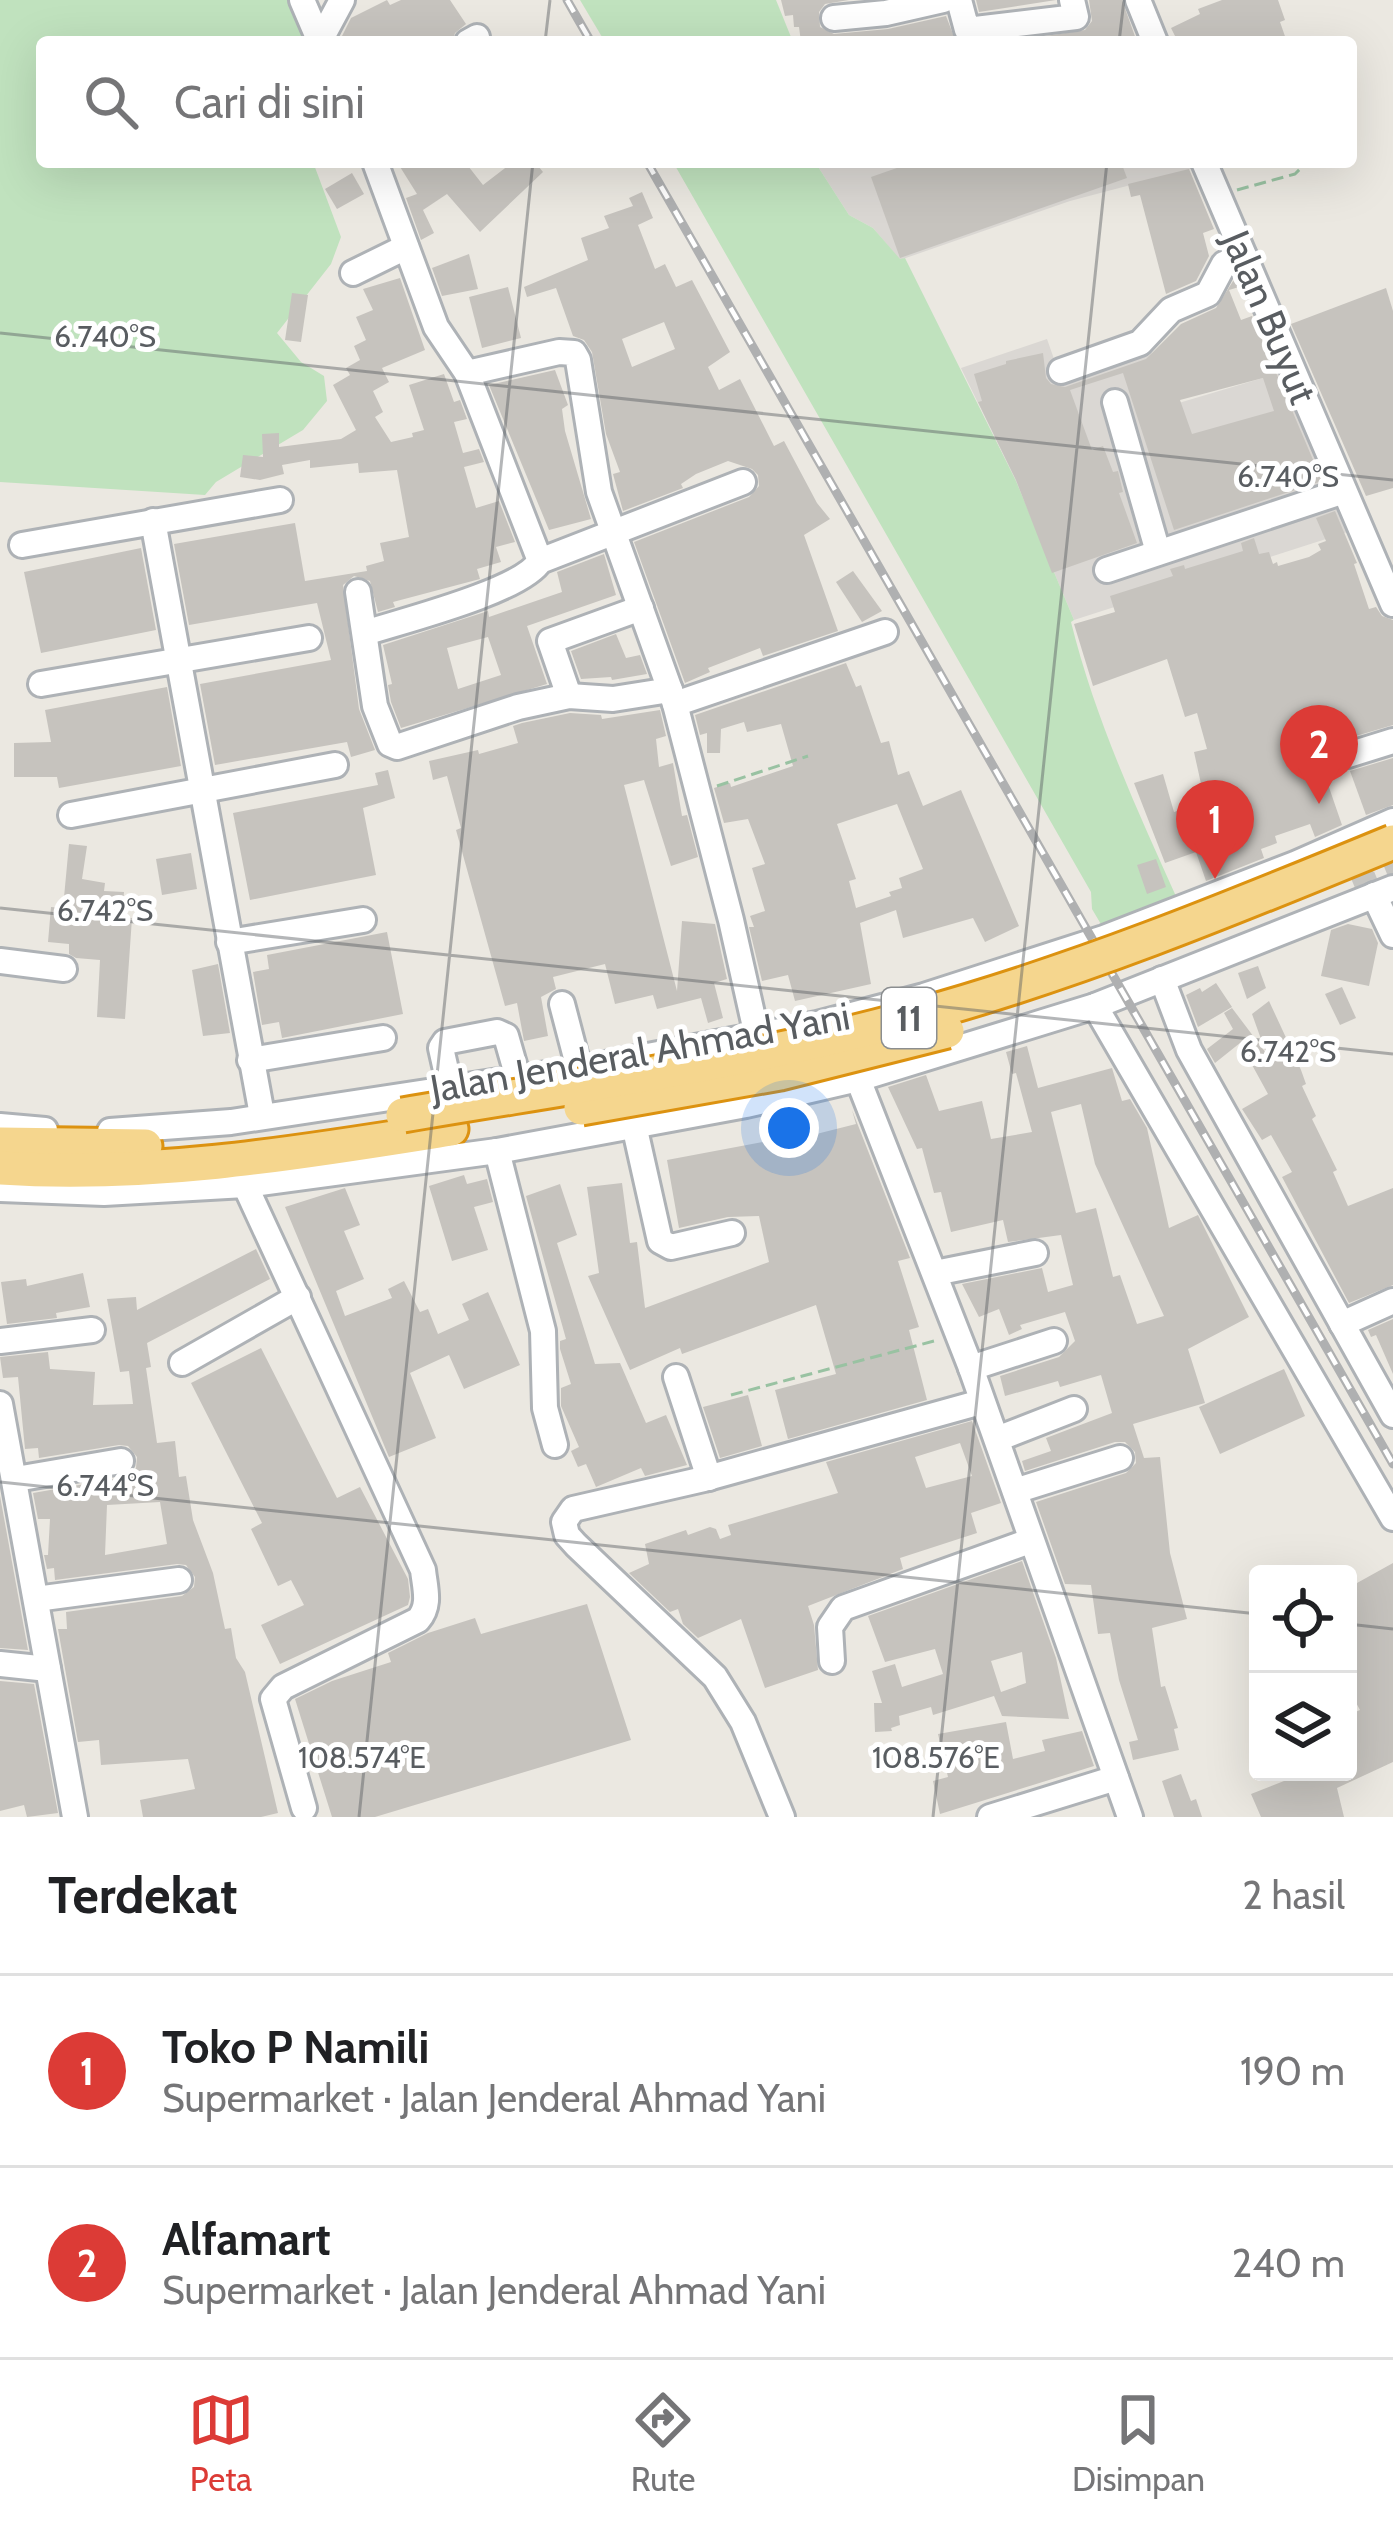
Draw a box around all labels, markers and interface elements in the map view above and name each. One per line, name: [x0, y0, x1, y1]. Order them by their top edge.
search box: [36, 36, 1357, 168]
icon: search: [78, 69, 144, 135]
text: Cari di sini: [174, 75, 365, 129]
street label: Jalan Buyut: [1212, 222, 1328, 411]
text: 6.740°S: [54, 318, 156, 355]
text: 6.740°S: [1237, 458, 1339, 495]
pin: 2: [1280, 705, 1358, 804]
pin: 1: [1176, 780, 1254, 879]
text: 6.742°S: [57, 892, 153, 929]
road number: 11: [882, 988, 936, 1048]
street label: Jalan Jenderal Ahmad Yani: [426, 991, 853, 1113]
text: 6.742°S: [1240, 1033, 1336, 1070]
your location: [759, 1098, 819, 1158]
text: 6.744°S: [56, 1467, 154, 1504]
map controls: [1249, 1565, 1357, 1781]
button: locate: [1249, 1565, 1357, 1673]
button: layers: [1249, 1673, 1357, 1781]
text: 108.574°E: [298, 1739, 426, 1776]
text: 108.576°E: [872, 1739, 1000, 1776]
text: Terdekat: [48, 1864, 238, 1926]
text: 2 hasil: [1242, 1871, 1345, 1919]
text: Toko P Namili: [162, 2020, 429, 2074]
text: 1: [80, 2047, 94, 2095]
text: 190 m: [1240, 2047, 1345, 2095]
text: Supermarket · Jalan Jenderal Ahmad Yani: [162, 2074, 826, 2122]
text: Alfamart: [162, 2212, 331, 2266]
text: 2: [77, 2239, 97, 2287]
text: 240 m: [1232, 2239, 1345, 2287]
text: Supermarket · Jalan Jenderal Ahmad Yani: [162, 2266, 826, 2314]
tab: Peta: [188, 2387, 254, 2499]
tab: Rute: [630, 2387, 696, 2499]
tab: Disimpan: [1072, 2387, 1205, 2499]

